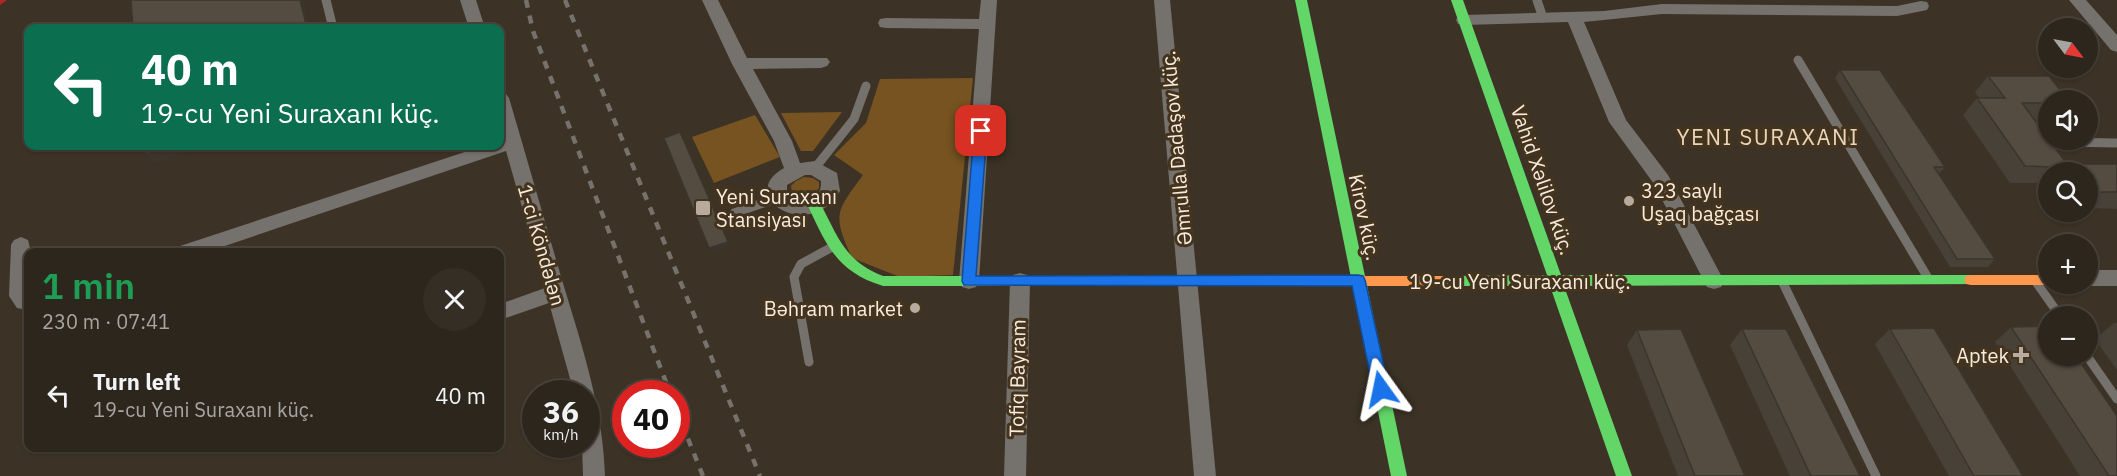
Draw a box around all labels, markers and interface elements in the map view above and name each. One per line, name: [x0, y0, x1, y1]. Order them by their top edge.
north arrow: [2038, 18, 2098, 78]
map controls: [2038, 18, 2098, 366]
text: 40 m: [141, 42, 239, 97]
icon: left: [42, 48, 120, 126]
street label: Əmrulla Dadaşov küç.: [1154, 49, 1198, 247]
button: sound: [2038, 90, 2098, 150]
text: 19-cu Yeni Suraxanı küç.: [141, 95, 440, 130]
street label: Vahid Xəlilov küç.: [1505, 102, 1581, 258]
pin: [955, 105, 1006, 156]
icon: arrive: [964, 114, 997, 147]
district label: YENI SURAXANI: [1677, 122, 1859, 151]
button: search: [2038, 162, 2098, 222]
street label: Kirov küç.: [1343, 171, 1387, 263]
place label: 323 saylı Uşaq bağçası: [1641, 177, 1760, 227]
street label: 1-ci Köndələn: [512, 181, 572, 309]
place label: Yeni Suraxanı Stansiyası: [716, 183, 837, 233]
marker: 323 saylı Uşaq bağçası: [1622, 194, 1636, 208]
marker: Yeni Suraxanı Stansiyası: [694, 199, 712, 217]
button: +: [2038, 234, 2098, 294]
text: 1 min: [42, 262, 135, 309]
button: close: [423, 268, 486, 331]
street label: 19-cu Yeni Suraxanı küç.: [1409, 268, 1631, 295]
place label: Bәhram market: [764, 295, 903, 322]
marker: Bәhram market: [908, 301, 922, 315]
button: −: [2038, 306, 2098, 366]
text: 230 m · 07:41: [42, 308, 170, 335]
street label: Tofiq Bayram: [1002, 319, 1032, 437]
place label: Aptek: [1956, 342, 2009, 369]
marker: Aptek: [2014, 348, 2028, 362]
position arrow: [1349, 357, 1413, 421]
text: Turn left: [93, 367, 181, 396]
icon: left: [42, 379, 75, 412]
speed limit sign: 40: [612, 380, 690, 458]
text: 40 m: [435, 381, 486, 410]
text: 36: [543, 392, 579, 431]
text: 19-cu Yeni Suraxanı küç.: [93, 396, 314, 423]
text: km/h: [543, 425, 579, 444]

